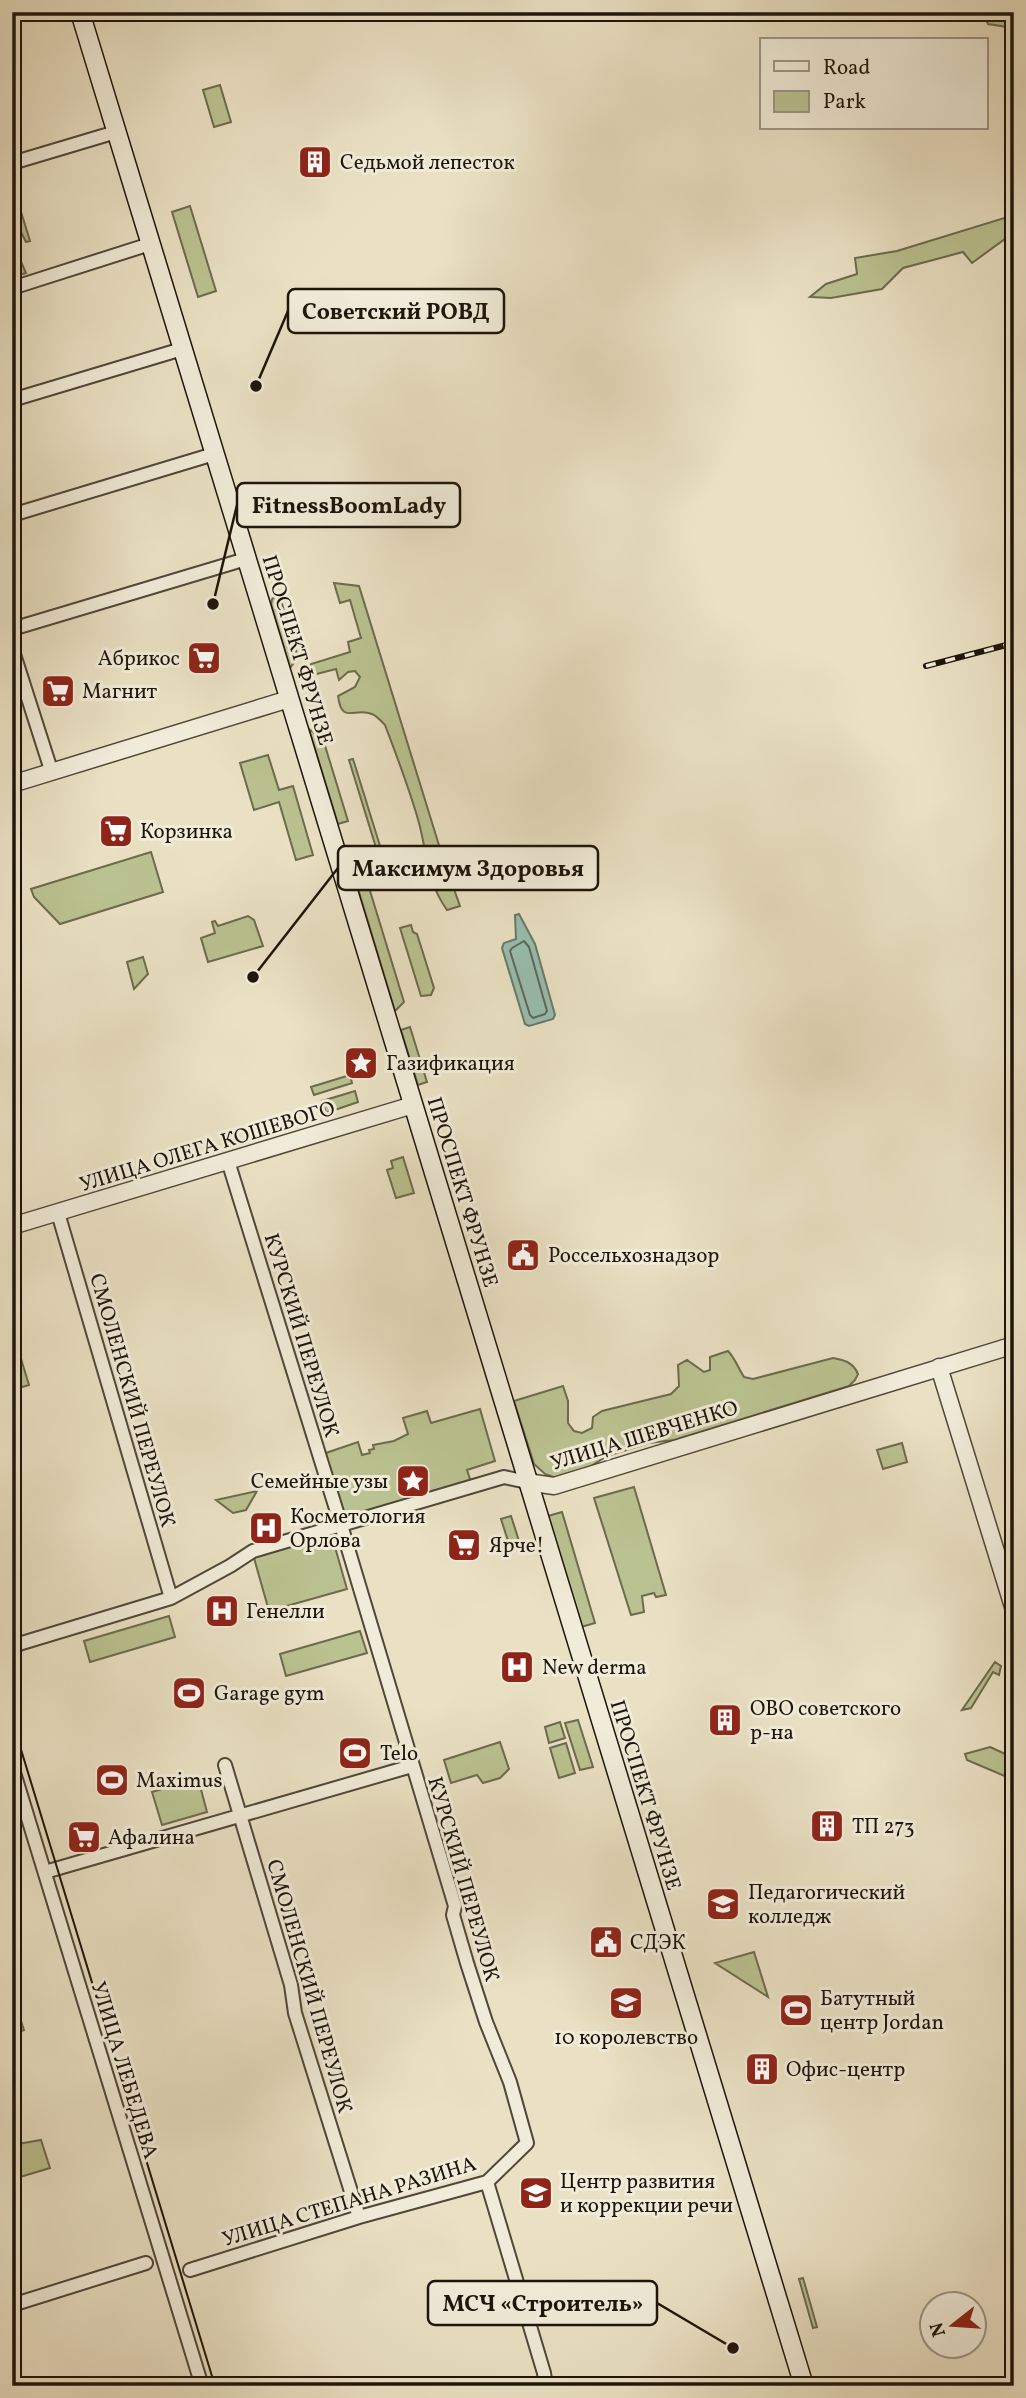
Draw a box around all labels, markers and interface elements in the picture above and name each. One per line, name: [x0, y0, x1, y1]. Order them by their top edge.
legend: [760, 38, 988, 130]
text: Road: [823, 54, 870, 83]
text: Park: [823, 88, 866, 117]
building icon: Седьмой лепесток: [296, 143, 334, 181]
place label: Седьмой лепесток: [340, 149, 515, 178]
callout: Советский РОВД: [288, 289, 504, 333]
text: Советский РОВД: [302, 297, 490, 329]
callout: FitnessBoomLady: [237, 483, 460, 527]
text: FitnessBoomLady: [252, 491, 446, 523]
street label: ПРОСПЕКТ ФРУНЗЕ: [254, 552, 339, 749]
supermarket icon: Абрикос: [185, 639, 223, 677]
place label: Абрикос: [98, 645, 180, 674]
supermarket icon: Магнит: [39, 672, 77, 710]
place label: Магнит: [82, 678, 158, 707]
supermarket icon: Корзинка: [97, 812, 135, 850]
place label: Корзинка: [140, 818, 233, 847]
callout: Максимум Здоровья: [338, 846, 598, 890]
text: Максимум Здоровья: [352, 854, 584, 886]
place icon: Газификация: [342, 1044, 380, 1082]
place label: Газификация: [386, 1050, 515, 1079]
street label: ПРОСПЕКТ ФРУНЗЕ: [419, 1094, 504, 1291]
street label: УЛИЦА ОЛЕГА КОШЕВОГО: [76, 1095, 339, 1200]
street label: КУРСКИЙ ПЕРЕУЛОК: [256, 1230, 345, 1441]
public building icon: Россельхознадзор: [504, 1236, 542, 1274]
place label: Россельхознадзор: [548, 1242, 719, 1271]
street label: СМОЛЕНСКИЙ ПЕРЕУЛОК: [81, 1270, 182, 1531]
street label: УЛИЦА ШЕВЧЕНКО: [547, 1394, 742, 1479]
place icon: Семейные узы: [394, 1462, 432, 1500]
place label: Семейные узы: [251, 1468, 388, 1497]
place label: Косметология Орлова: [290, 1503, 425, 1556]
hospital icon: Косметология Орлова: [247, 1509, 285, 1547]
supermarket icon: Ярче!: [445, 1526, 483, 1564]
place label: Ярче!: [489, 1532, 544, 1561]
hospital icon: Генелли: [203, 1592, 241, 1630]
place label: Генелли: [246, 1598, 325, 1627]
hospital icon: New derma: [498, 1648, 536, 1686]
place label: New derma: [542, 1654, 647, 1683]
sports icon: Garage gym: [170, 1674, 208, 1712]
place label: Garage gym: [214, 1680, 325, 1709]
place label: ОВО советского р-на: [750, 1695, 901, 1748]
street label: ПРОСПЕКТ ФРУНЗЕ: [602, 1697, 687, 1894]
building icon: ОВО советского р-на: [706, 1701, 744, 1739]
sports icon: Telo: [336, 1734, 374, 1772]
place label: Telo: [380, 1740, 418, 1769]
sports icon: Maximus: [93, 1761, 131, 1799]
place label: Maximus: [136, 1767, 222, 1796]
street label: КУРСКИЙ ПЕРЕУЛОК: [419, 1774, 506, 1985]
building icon: ТП 273: [808, 1807, 846, 1845]
place label: ТП 273: [852, 1813, 915, 1842]
supermarket icon: Афалина: [65, 1818, 103, 1856]
place label: Афалина: [108, 1824, 195, 1853]
street label: СМОЛЕНСКИЙ ПЕРЕУЛОК: [258, 1856, 359, 2117]
place label: Педагогический колледж: [748, 1879, 906, 1932]
school or university icon: Педагогический колледж: [704, 1885, 742, 1923]
public building icon: СДЭК: [587, 1923, 625, 1961]
place label: СДЭК: [630, 1929, 686, 1958]
street label: УЛИЦА ЛЕБЕДЕВА: [83, 1978, 164, 2163]
school or university icon: 10 королевство: [607, 1984, 645, 2022]
place label: Батутный центр Jordan: [820, 1985, 944, 2038]
sports icon: Батутный центр Jordan: [777, 1991, 815, 2029]
place label: 10 королевство: [554, 2024, 698, 2053]
building icon: Офис-центр: [743, 2050, 781, 2088]
place label: Офис-центр: [786, 2056, 905, 2085]
street label: УЛИЦА СТЕПАНА РАЗИНА: [219, 2150, 480, 2255]
place label: Центр развития и коррекции речи: [560, 2168, 733, 2221]
school or university icon: Центр развития и коррекции речи: [517, 2174, 555, 2212]
callout: МСЧ «Строитель»: [428, 2281, 657, 2325]
text: МСЧ «Строитель»: [442, 2289, 644, 2321]
north arrow: [918, 2290, 988, 2360]
text: N: [924, 2319, 953, 2340]

